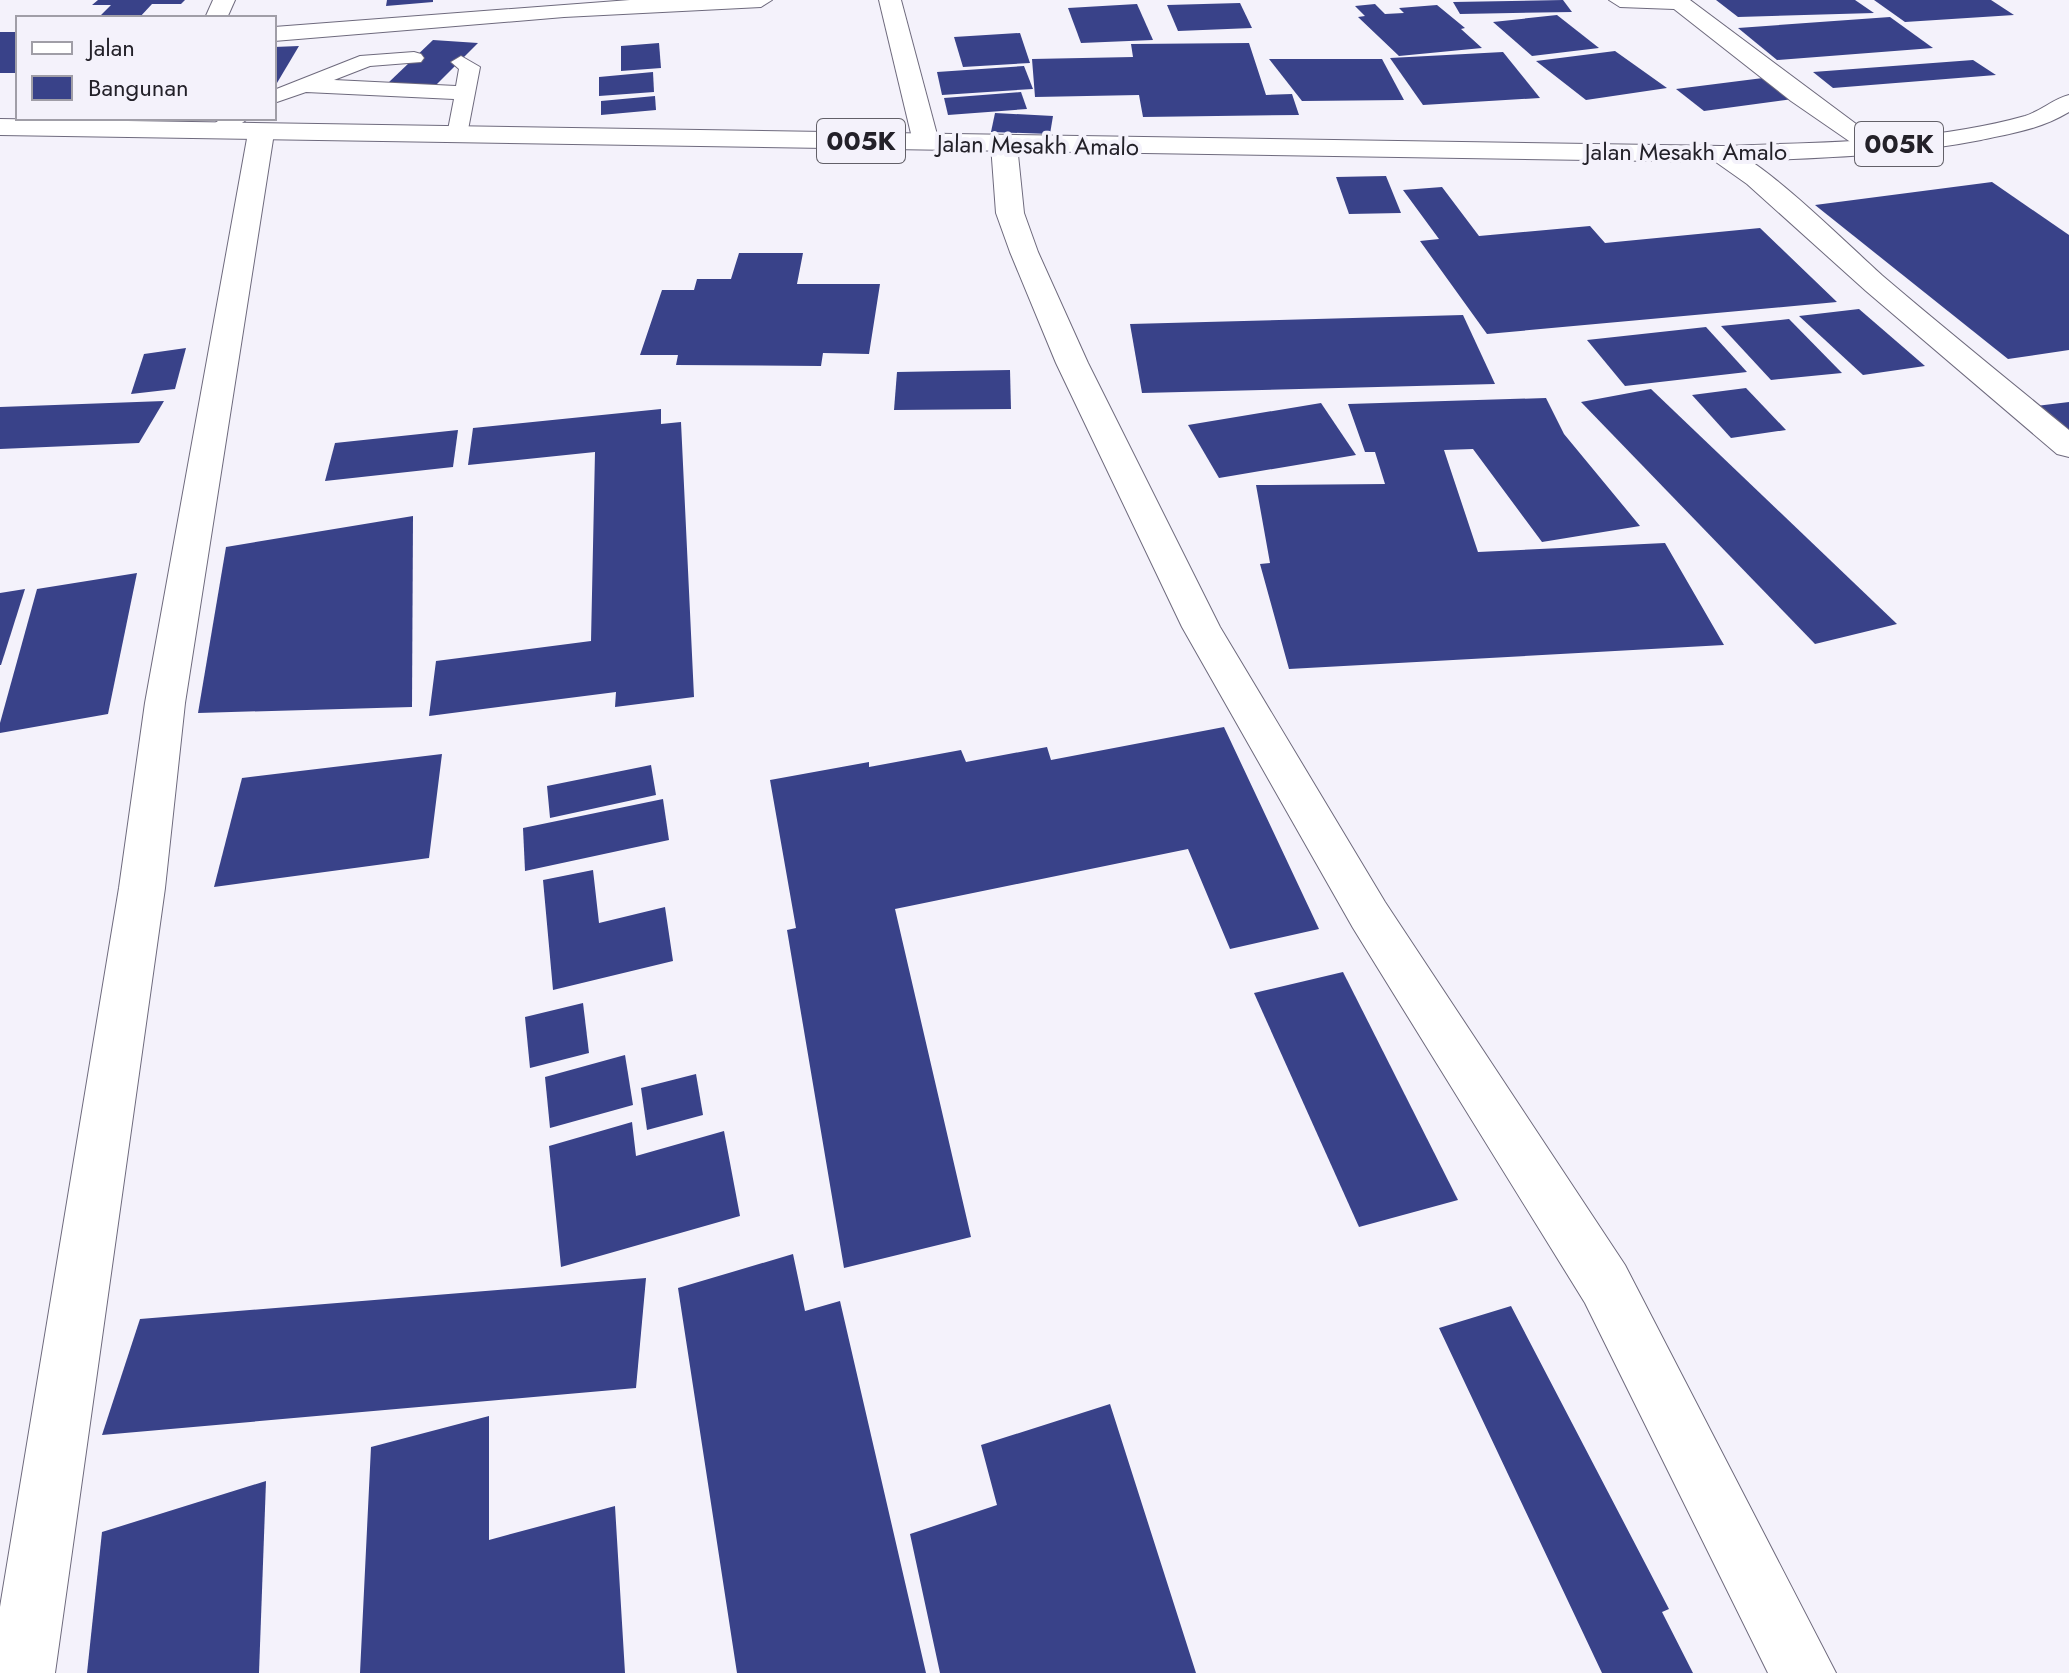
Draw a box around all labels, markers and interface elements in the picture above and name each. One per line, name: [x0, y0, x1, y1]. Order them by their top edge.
legend: [16, 16, 276, 120]
text: Jalan: [85, 30, 135, 65]
text: Bangunan: [88, 70, 189, 105]
road number: 005K: [817, 119, 905, 163]
road number: 005K: [1855, 122, 1943, 166]
street label: Jalan Mesakh Amalo: [934, 126, 1139, 164]
street label: Jalan Mesakh Amalo: [1582, 134, 1787, 169]

